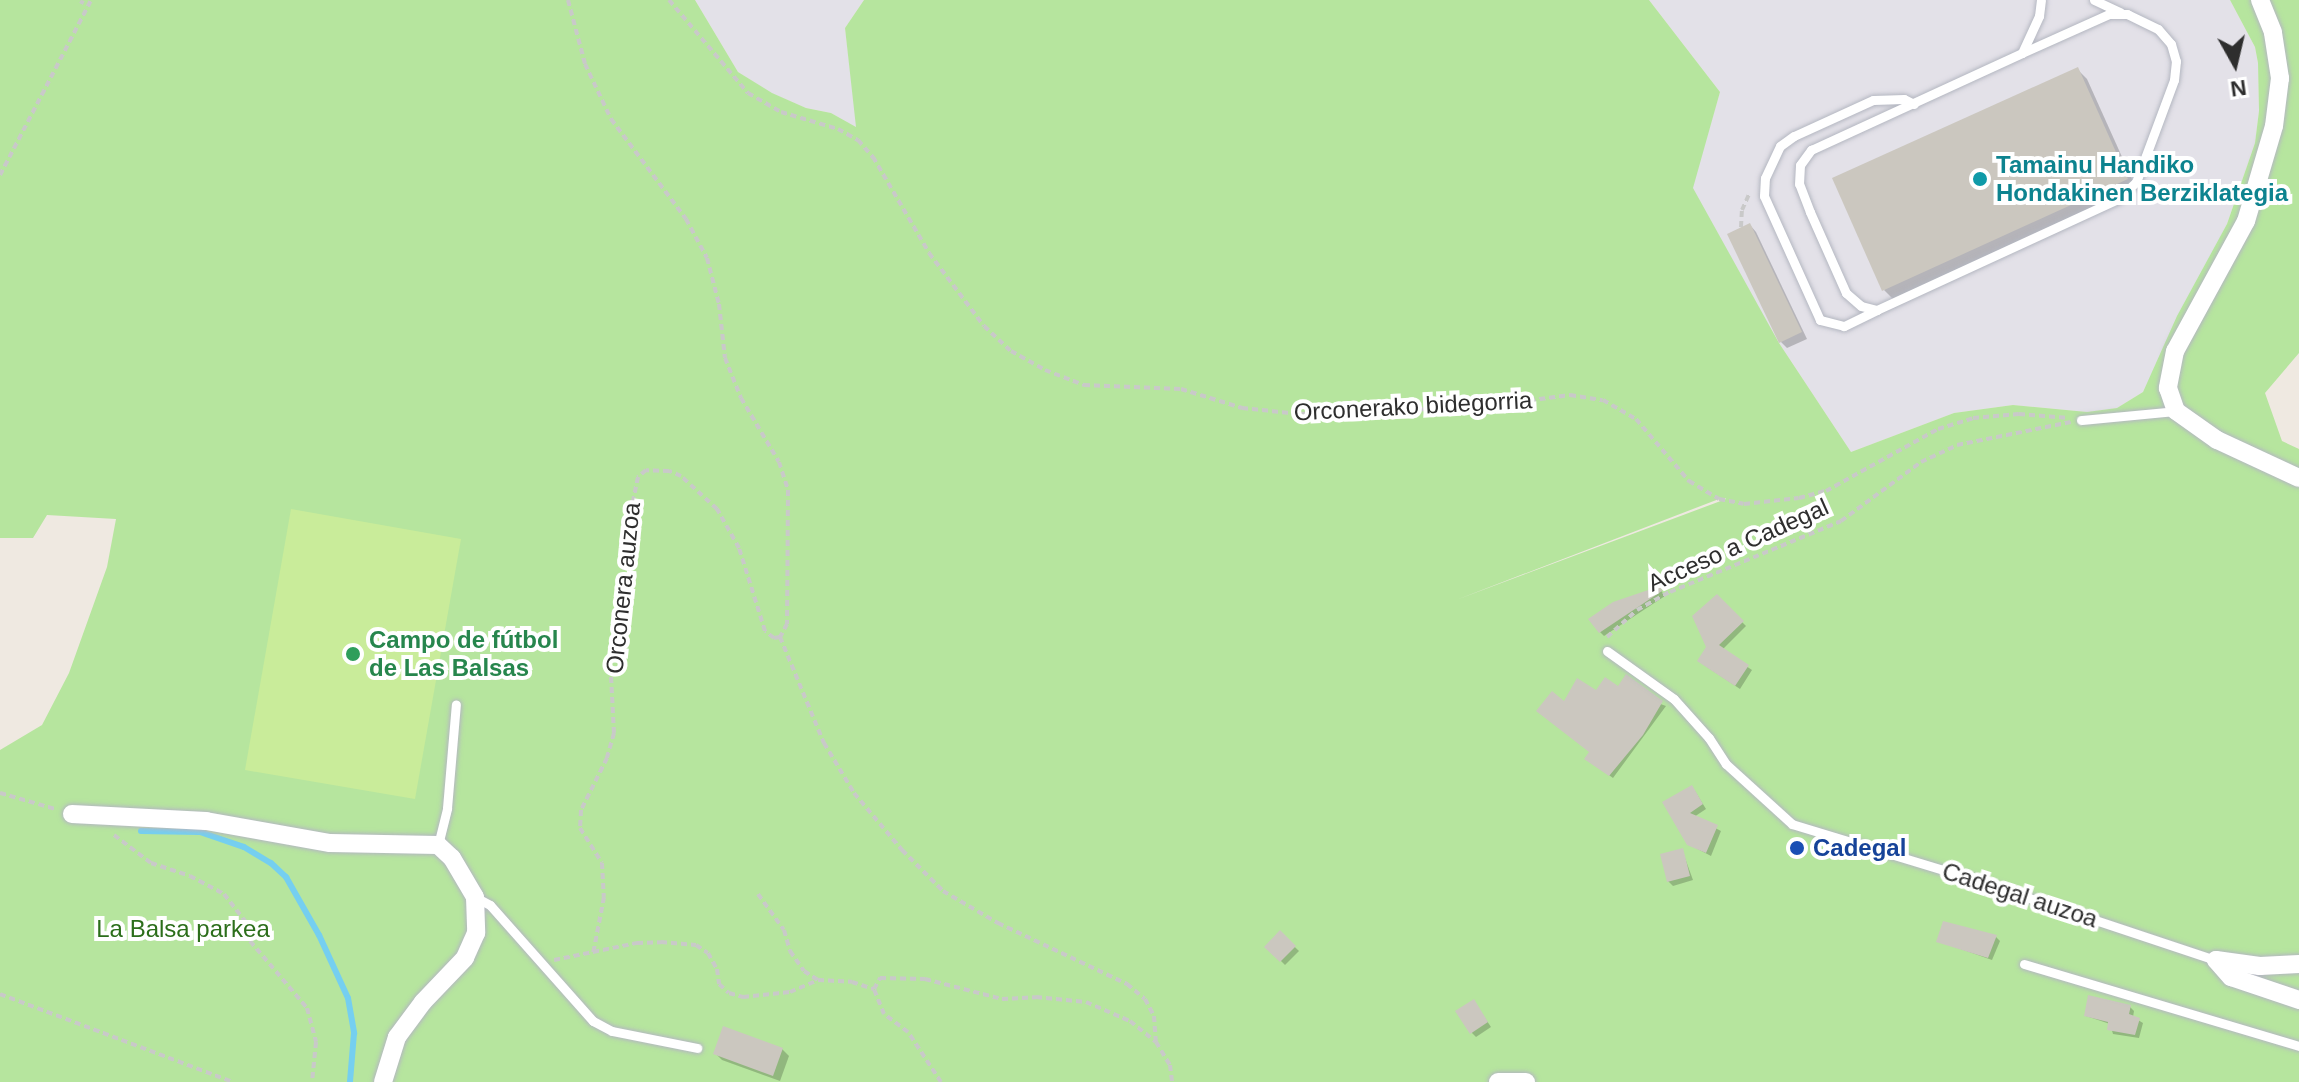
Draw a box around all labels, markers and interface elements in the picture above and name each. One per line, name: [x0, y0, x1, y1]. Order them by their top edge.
north arrow: [2195, 24, 2275, 104]
text: N: [2229, 75, 2248, 102]
place label: Tamainu Handiko Hondakinen Berziklategia: [1996, 151, 2288, 207]
marker: Tamainu Handiko Hondakinen Berziklategia: [1971, 170, 1989, 188]
street label: Orconerako bidegorria: [1293, 385, 1533, 427]
street label: Acceso a Cadegal: [1643, 492, 1833, 598]
street label: Orconera auzoa: [600, 501, 646, 675]
place label: Campo de fútbol de Las Balsas: [369, 626, 558, 682]
marker: Campo de fútbol de Las Balsas: [344, 645, 362, 663]
place label: Cadegal: [1813, 834, 1906, 862]
marker: Cadegal: [1788, 839, 1806, 857]
street label: Cadegal auzoa: [1939, 856, 2101, 934]
park label: La Balsa parkea: [96, 915, 270, 943]

